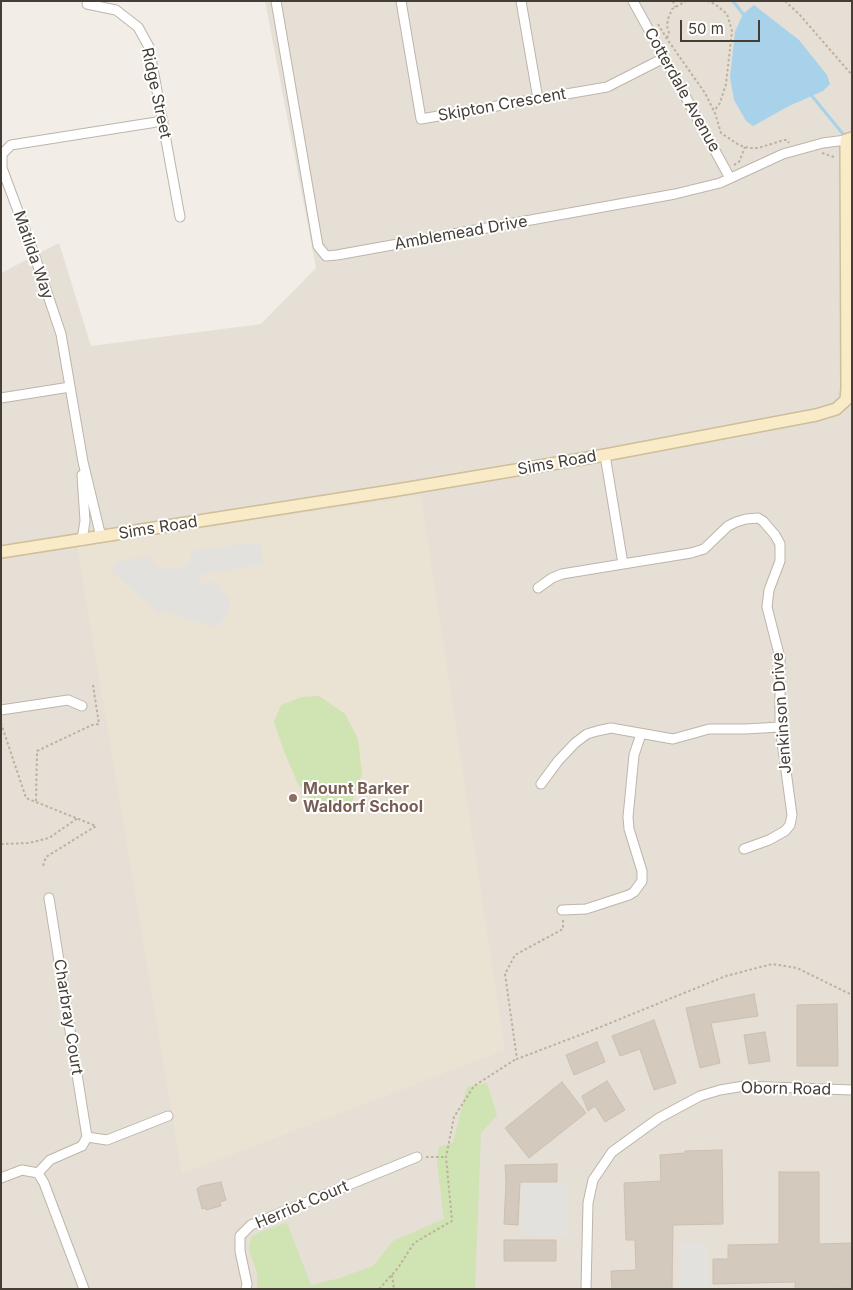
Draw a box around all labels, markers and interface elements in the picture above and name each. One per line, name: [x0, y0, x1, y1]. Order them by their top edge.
scale bar: [683, 10, 763, 42]
text: 50 m: [688, 19, 724, 38]
street label: Cotterdale Avenue: [640, 25, 724, 155]
street label: Ridge Street: [137, 46, 175, 140]
street label: Skipton Crescent: [436, 84, 568, 126]
street label: Matilda Way: [9, 208, 57, 302]
street label: Amblemead Drive: [393, 212, 529, 254]
street label: Sims Road: [516, 447, 598, 479]
street label: Sims Road: [117, 512, 199, 544]
street label: Jenkinson Drive: [768, 652, 796, 774]
place label: Mount Barker Waldorf School: [303, 779, 423, 817]
marker: Mount Barker Waldorf School: [287, 792, 299, 804]
street label: Charbray Court: [49, 958, 87, 1076]
street label: Oborn Road: [741, 1079, 831, 1099]
street label: Herriot Court: [253, 1177, 351, 1233]

